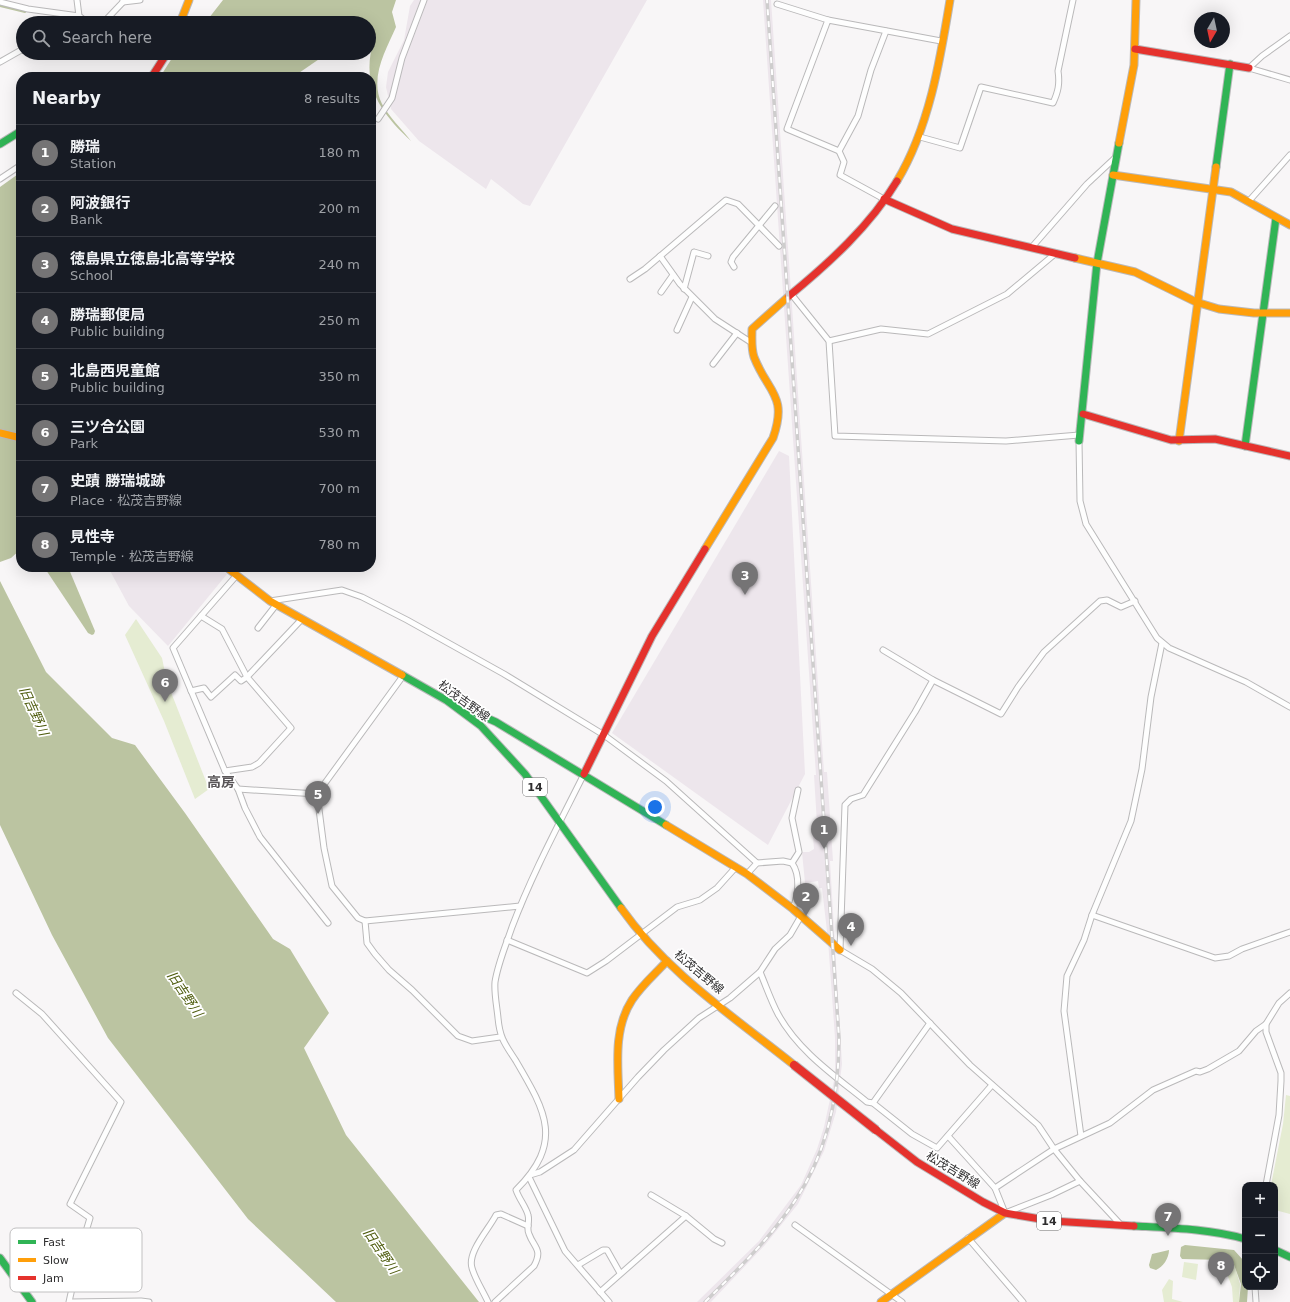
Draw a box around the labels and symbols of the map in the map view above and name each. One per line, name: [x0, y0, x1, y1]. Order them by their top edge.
north arrow: [1194, 12, 1230, 48]
pin: 3: [732, 562, 758, 595]
pin: 6: [152, 669, 178, 702]
street label: 松茂吉野線: [436, 678, 492, 724]
water label: 旧吉野川: [17, 684, 52, 740]
district label: 高房: [207, 774, 235, 790]
road number: 14: [523, 778, 547, 796]
pin: 5: [305, 781, 331, 814]
your location: [645, 797, 665, 817]
pin: 1: [811, 816, 837, 849]
pin: 2: [793, 883, 819, 916]
pin: 4: [838, 913, 864, 946]
street label: 松茂吉野線: [672, 947, 726, 997]
water label: 旧吉野川: [164, 968, 207, 1021]
street label: 松茂吉野線: [924, 1149, 982, 1191]
pin: 7: [1155, 1203, 1181, 1236]
road number: 14: [1037, 1212, 1061, 1230]
water label: 旧吉野川: [360, 1225, 403, 1278]
legend: [10, 1228, 142, 1292]
text: Fast: [43, 1236, 66, 1249]
pin: 8: [1208, 1252, 1234, 1285]
text: Slow: [43, 1254, 69, 1267]
text: Jam: [42, 1272, 64, 1285]

